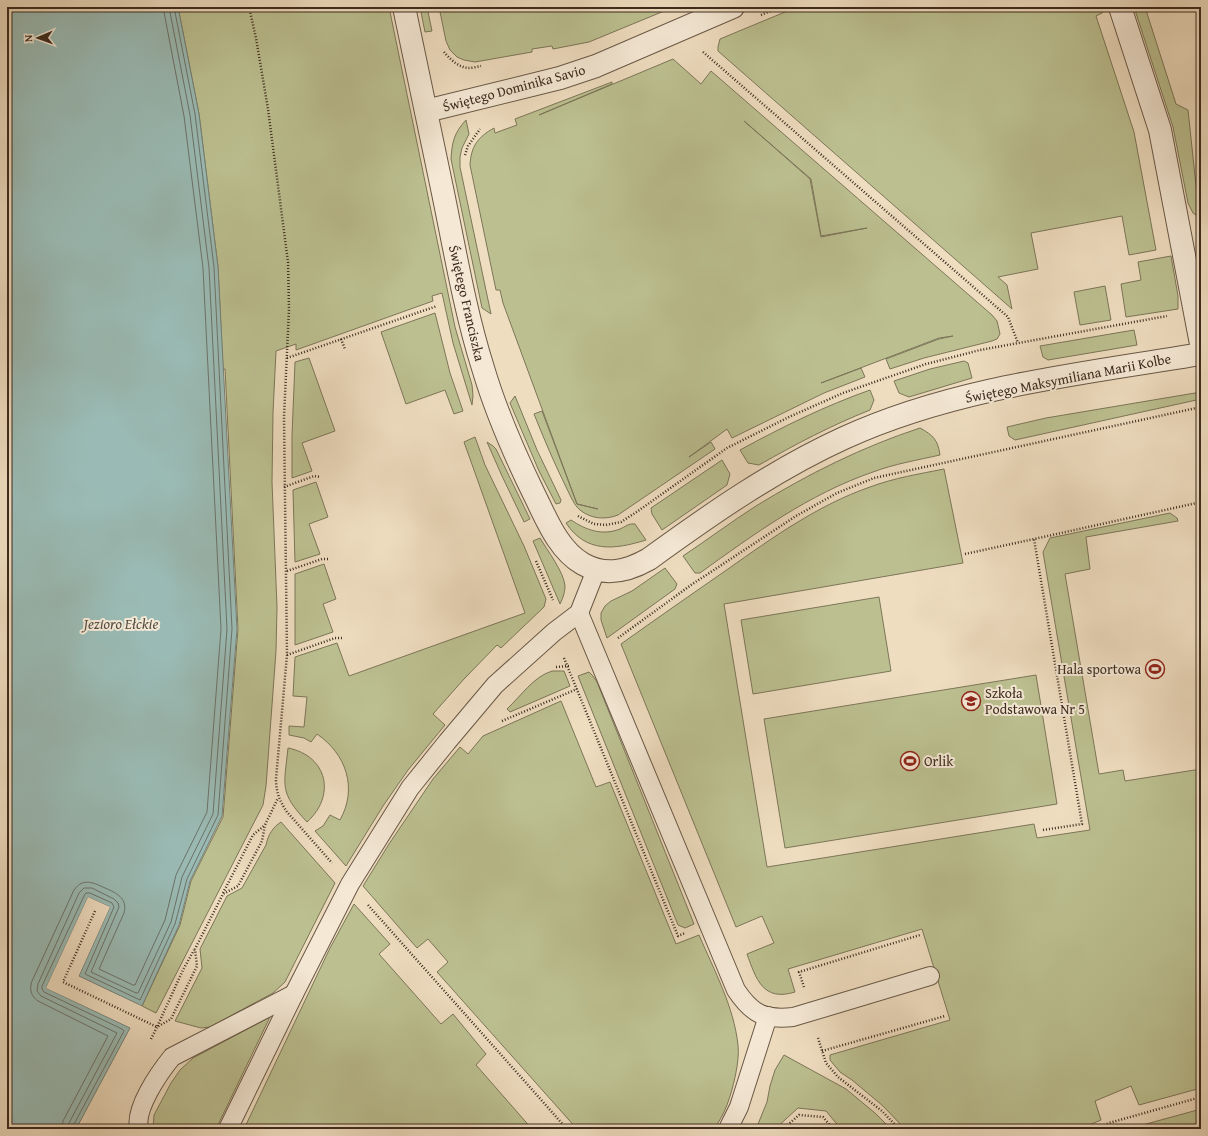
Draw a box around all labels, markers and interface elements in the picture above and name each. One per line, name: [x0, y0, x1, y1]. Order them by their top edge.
north arrow: [18, 18, 58, 58]
text: N: [20, 34, 36, 42]
street label: Świętego Dominika Savio: [440, 59, 588, 117]
street label: Świętego Franciszka: [444, 243, 490, 363]
street label: Świętego Maksymiliana Marii Kolbe: [963, 348, 1173, 408]
water label: Jezioro Ełckie: [81, 613, 158, 634]
sports icon: Hala sportowa: [1144, 658, 1166, 680]
place label: Hala sportowa: [1057, 659, 1141, 679]
place label: Szkoła Podstawowa Nr 5: [985, 683, 1085, 719]
school or university icon: Szkoła Podstawowa Nr 5: [960, 690, 982, 712]
sports icon: Orlik: [899, 750, 921, 772]
place label: Orlik: [924, 751, 954, 771]

